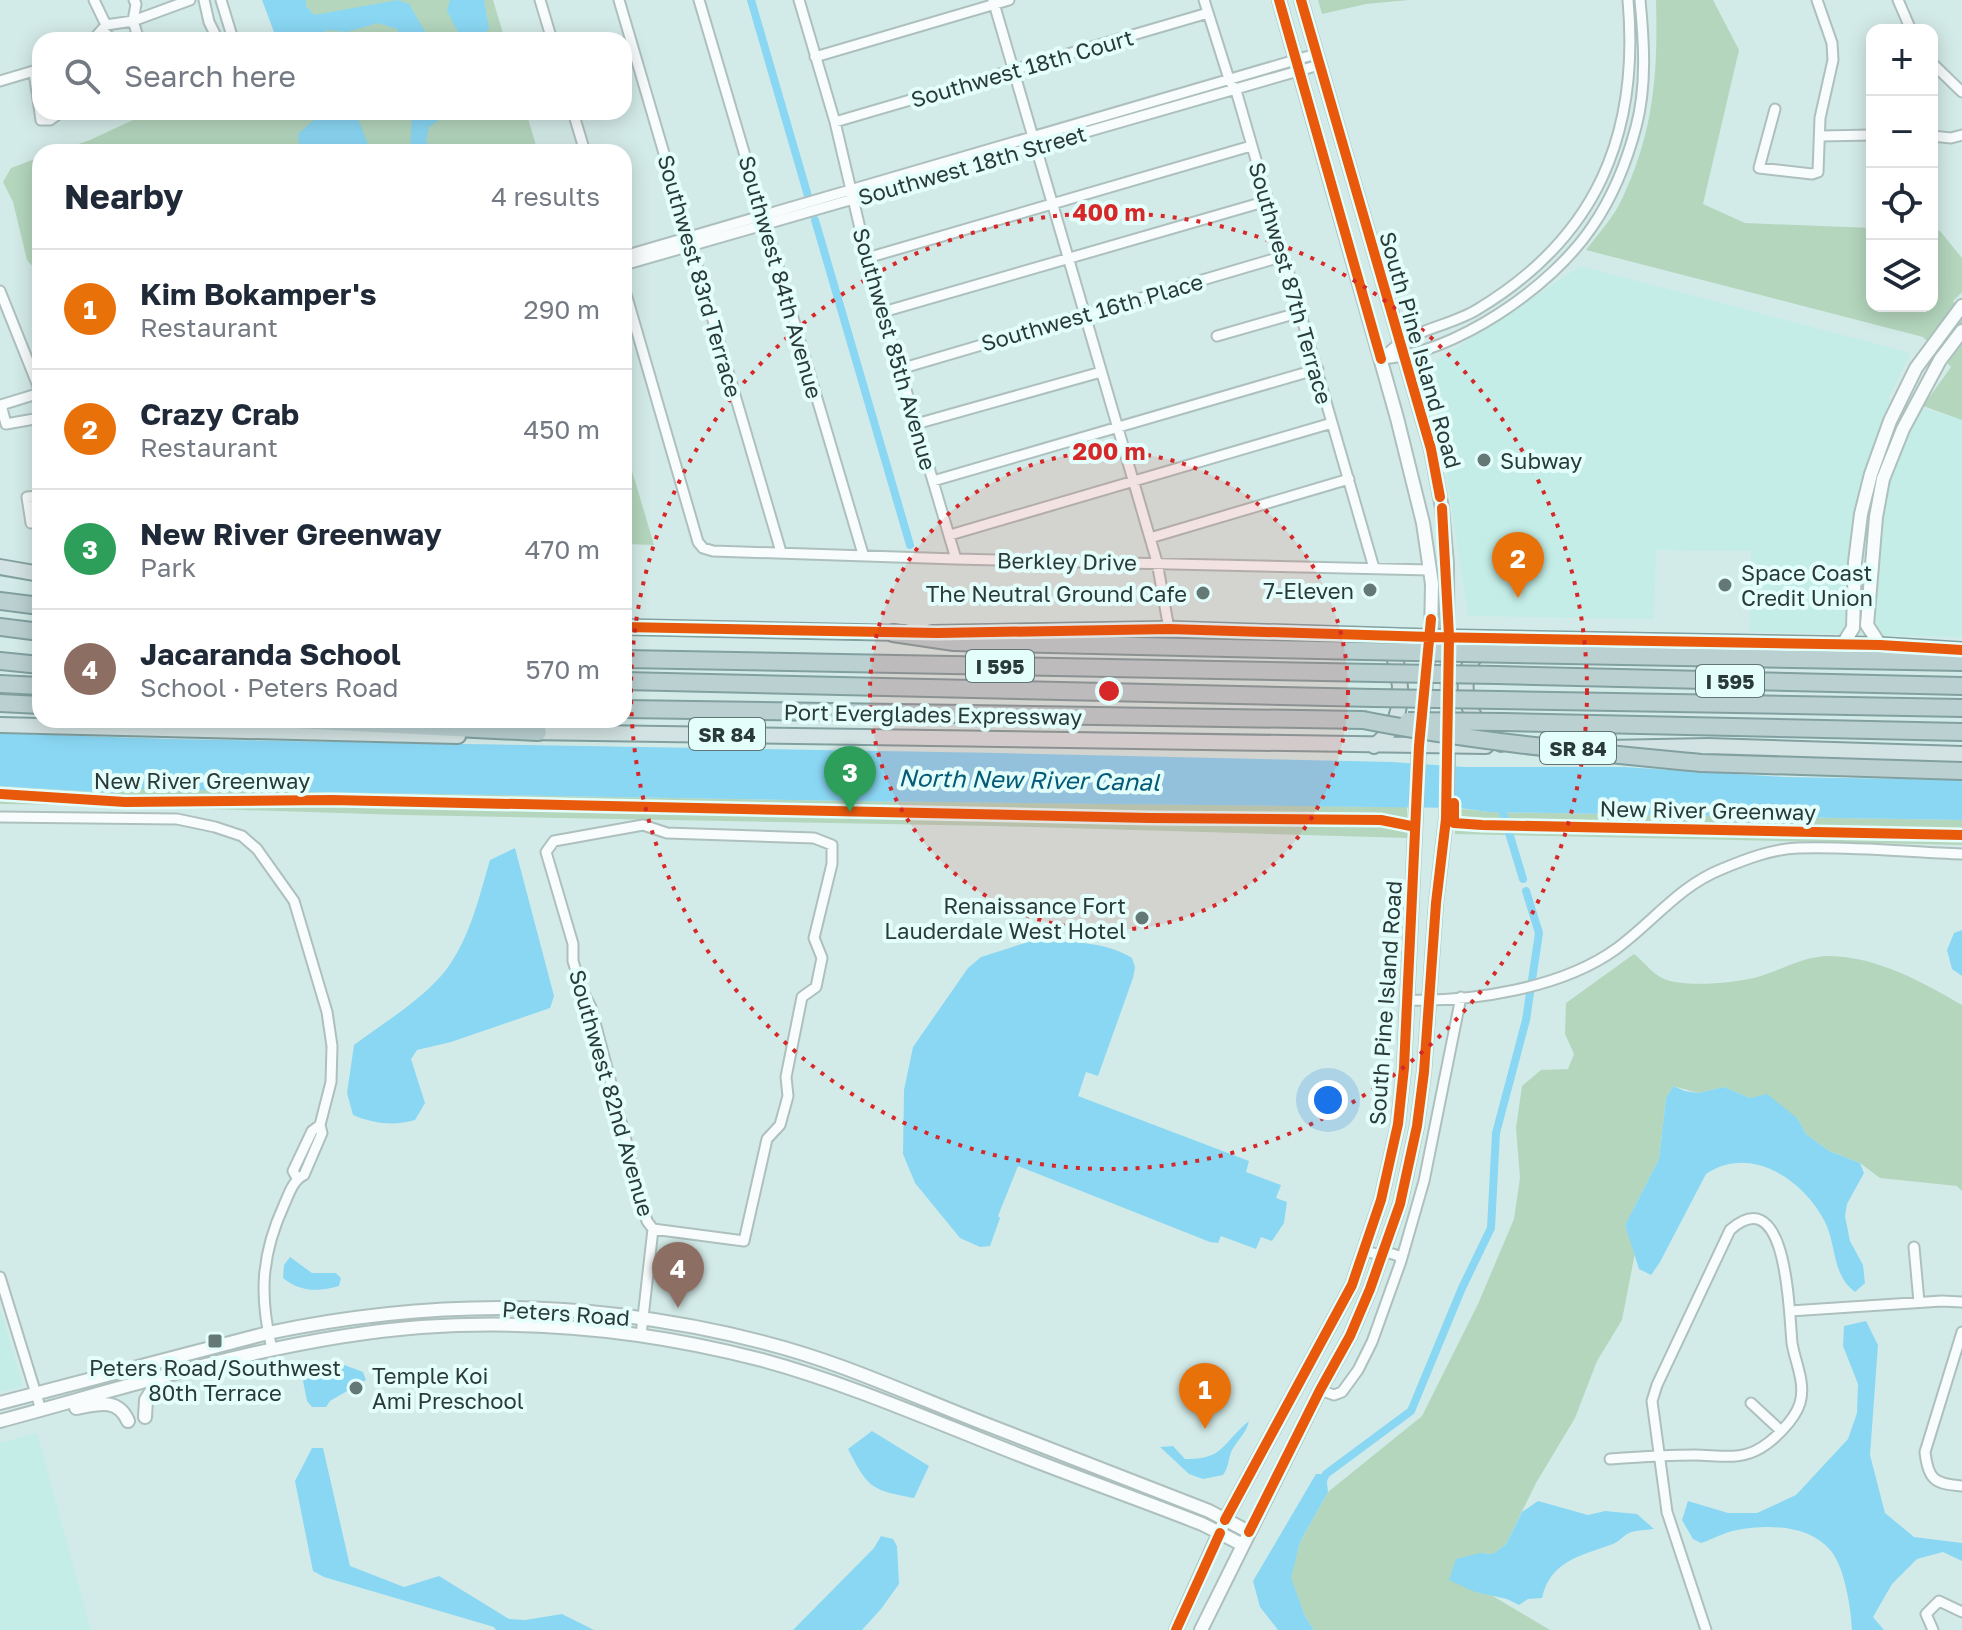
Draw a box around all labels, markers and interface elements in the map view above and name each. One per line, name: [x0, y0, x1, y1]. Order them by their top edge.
street label: Southwest 18th Court: [908, 23, 1136, 113]
map controls: [1866, 24, 1938, 312]
button: +: [1866, 24, 1938, 96]
search box: [32, 32, 632, 120]
icon: search: [60, 54, 104, 98]
text: Search here: [124, 58, 296, 94]
button: −: [1866, 96, 1938, 168]
street label: Southwest 18th Street: [855, 119, 1089, 211]
street label: Southwest 83rd Terrace: [652, 152, 748, 400]
street label: Southwest 84th Avenue: [733, 152, 829, 402]
street label: Southwest 87th Terrace: [1244, 159, 1338, 407]
button: locate: [1866, 168, 1938, 240]
text: Nearby: [64, 176, 184, 216]
text: 4 results: [491, 181, 600, 212]
text: 400 m: [1072, 197, 1146, 226]
street label: Southwest 85th Avenue: [847, 225, 943, 473]
street label: South Pine Island Road: [1374, 229, 1468, 471]
button: layers: [1866, 240, 1938, 312]
street label: Southwest 16th Place: [978, 267, 1206, 357]
text: Kim Bokamper's: [140, 276, 376, 312]
text: 1: [83, 294, 97, 325]
text: 290 m: [524, 294, 600, 325]
text: Restaurant: [140, 312, 278, 343]
text: Crazy Crab: [140, 396, 299, 432]
text: 2: [82, 414, 98, 445]
text: 450 m: [523, 414, 600, 445]
text: Restaurant: [140, 432, 278, 463]
text: 200 m: [1073, 436, 1145, 465]
place label: Subway: [1500, 447, 1582, 474]
marker: Subway: [1475, 451, 1493, 469]
text: New River Greenway: [140, 516, 442, 552]
pin: 2: [1492, 532, 1544, 598]
text: 3: [82, 534, 98, 565]
text: 470 m: [525, 534, 600, 565]
street label: Berkley Drive: [997, 546, 1137, 576]
text: Park: [140, 552, 196, 583]
place label: Space Coast Credit Union: [1741, 559, 1873, 611]
marker: Space Coast Credit Union: [1716, 576, 1734, 594]
place label: 7-Eleven: [1263, 577, 1354, 604]
place label: The Neutral Ground Cafe: [926, 580, 1187, 607]
marker: 7-Eleven: [1361, 581, 1379, 599]
marker: The Neutral Ground Cafe: [1194, 584, 1212, 602]
text: Jacaranda School: [140, 636, 401, 672]
road number: I 595: [966, 650, 1034, 682]
text: 4: [82, 654, 98, 685]
text: 570 m: [526, 654, 600, 685]
road number: I 595: [1696, 665, 1764, 697]
text: School · Peters Road: [140, 672, 399, 703]
centre of rings: [1095, 677, 1123, 705]
street label: Port Everglades Expressway: [784, 698, 1082, 730]
road number: SR 84: [689, 718, 765, 750]
road number: SR 84: [1540, 732, 1616, 764]
pin: 3: [824, 746, 876, 812]
water label: North New River Canal: [898, 762, 1161, 796]
street label: New River Greenway: [94, 767, 310, 794]
street label: New River Greenway: [1600, 795, 1816, 825]
street label: South Pine Island Road: [1363, 880, 1407, 1126]
place label: Renaissance Fort Lauderdale West Hotel: [884, 892, 1126, 944]
marker: Renaissance Fort Lauderdale West Hotel: [1133, 909, 1151, 927]
street label: Southwest 82nd Avenue: [564, 967, 660, 1219]
your location: [1308, 1080, 1348, 1120]
pin: 4: [652, 1242, 704, 1308]
street label: Peters Road: [501, 1295, 631, 1331]
marker: Peters Road/Southwest 80th Terrace: [206, 1332, 224, 1350]
place label: Peters Road/Southwest 80th Terrace: [89, 1354, 341, 1406]
place label: Temple Koi Ami Preschool: [372, 1362, 524, 1414]
pin: 1: [1179, 1363, 1231, 1429]
marker: Temple Koi Ami Preschool: [347, 1379, 365, 1397]

